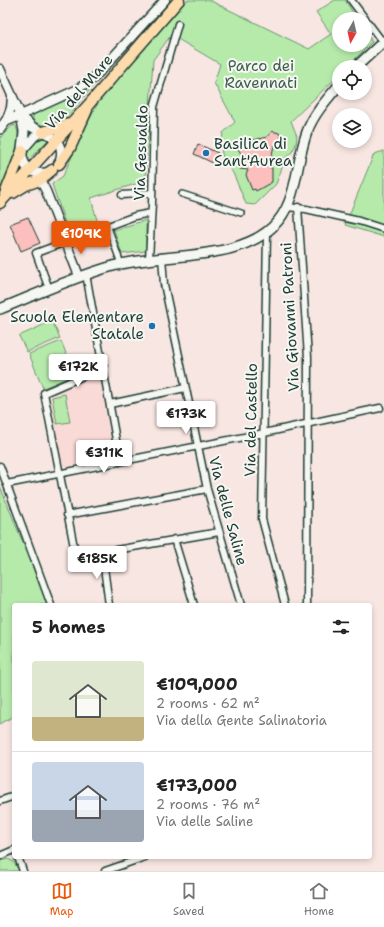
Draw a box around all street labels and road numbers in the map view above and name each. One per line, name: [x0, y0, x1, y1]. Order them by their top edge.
street label: Via del Mare: [41, 50, 117, 134]
street label: Via Gesualdo: [129, 105, 153, 201]
street label: Via Giovanni Patroni: [276, 242, 304, 392]
street label: Via del Castello: [240, 363, 262, 477]
street label: Via delle Saline: [204, 454, 252, 568]

